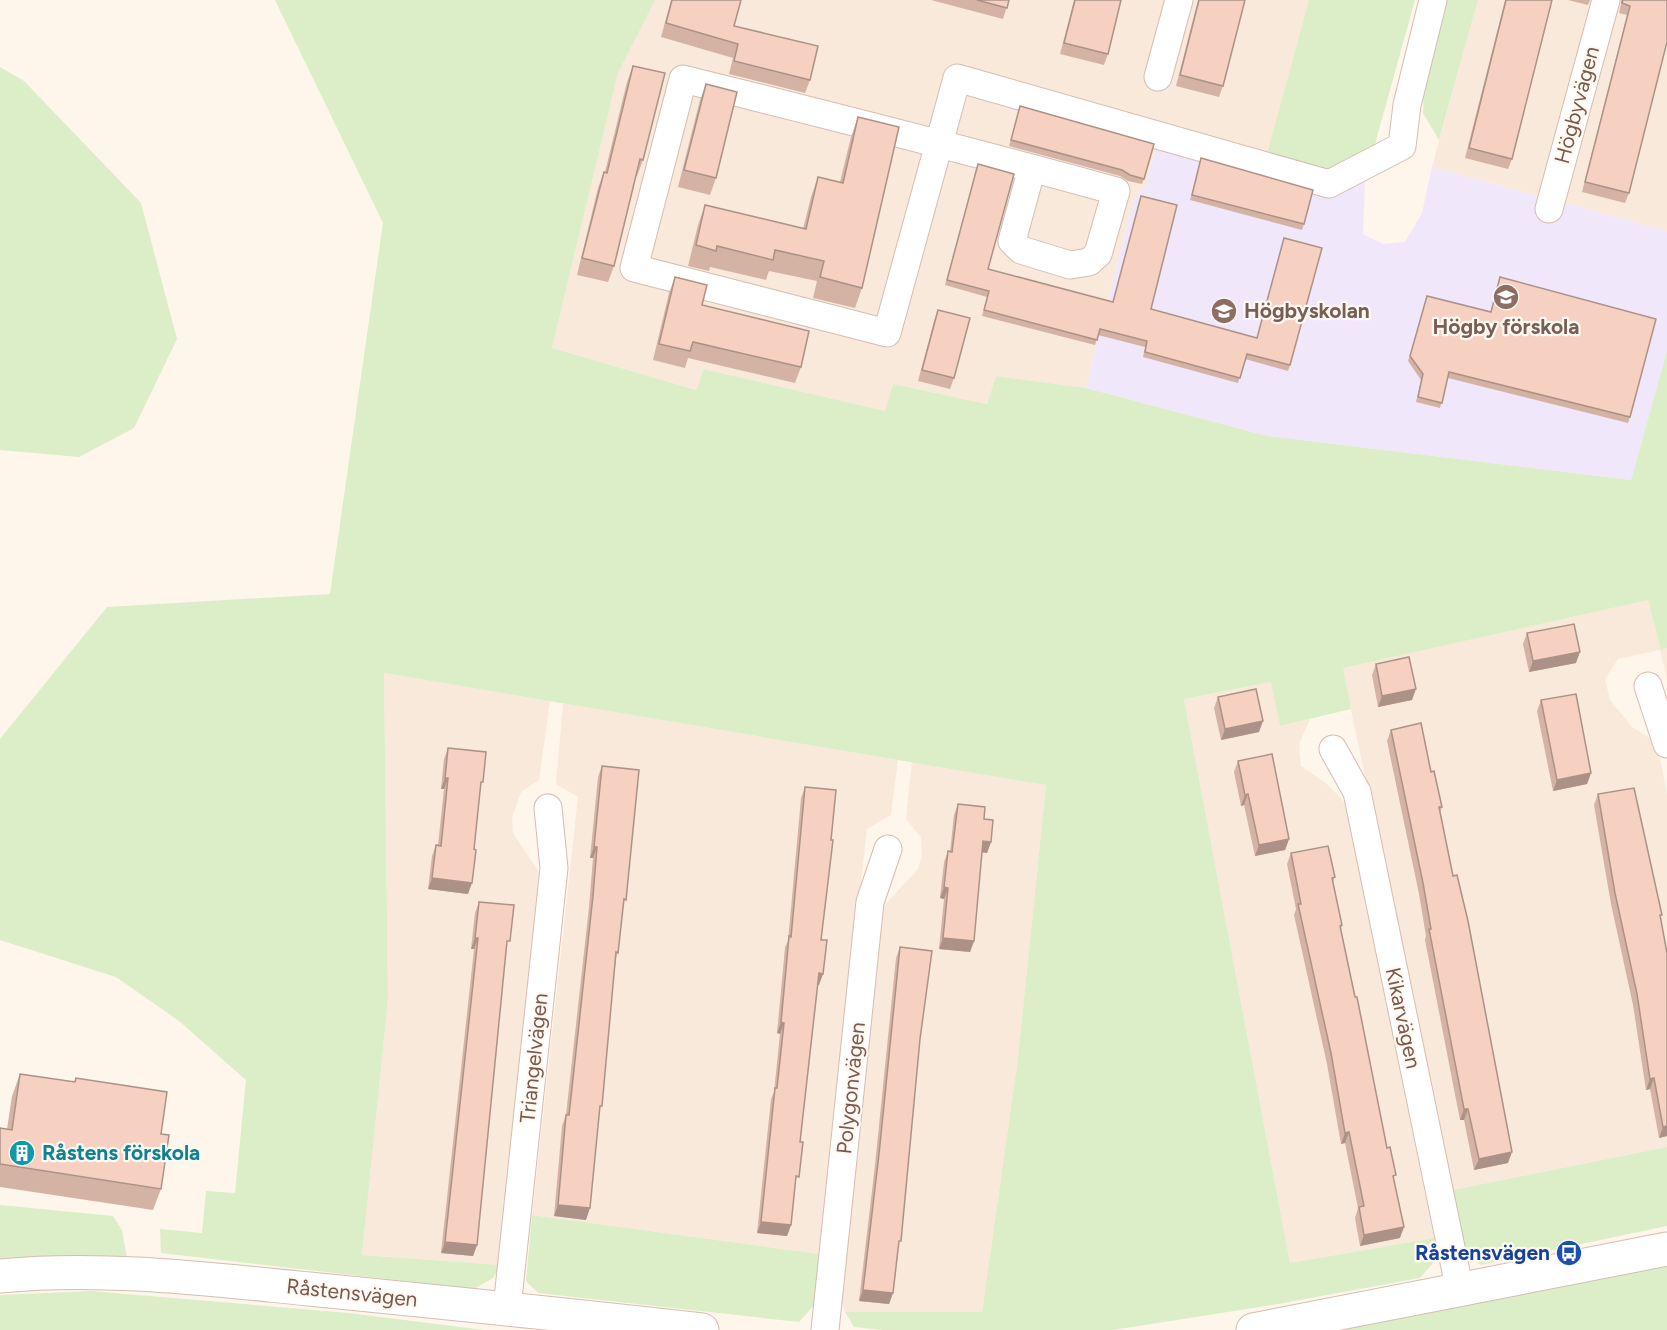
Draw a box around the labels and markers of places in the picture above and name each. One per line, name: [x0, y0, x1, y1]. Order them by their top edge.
school or university icon: Högby förskola: [1491, 282, 1521, 312]
school or university icon: Högbyskolan: [1209, 296, 1239, 326]
place label: Högbyskolan: [1244, 298, 1370, 323]
place label: Högby förskola: [1433, 314, 1579, 339]
building icon: Råstens förskola: [7, 1138, 37, 1168]
place label: Råstens förskola: [42, 1140, 200, 1165]
bus stop icon: Råstensvägen: [1554, 1238, 1584, 1268]
place label: Råstensvägen: [1415, 1240, 1550, 1265]

